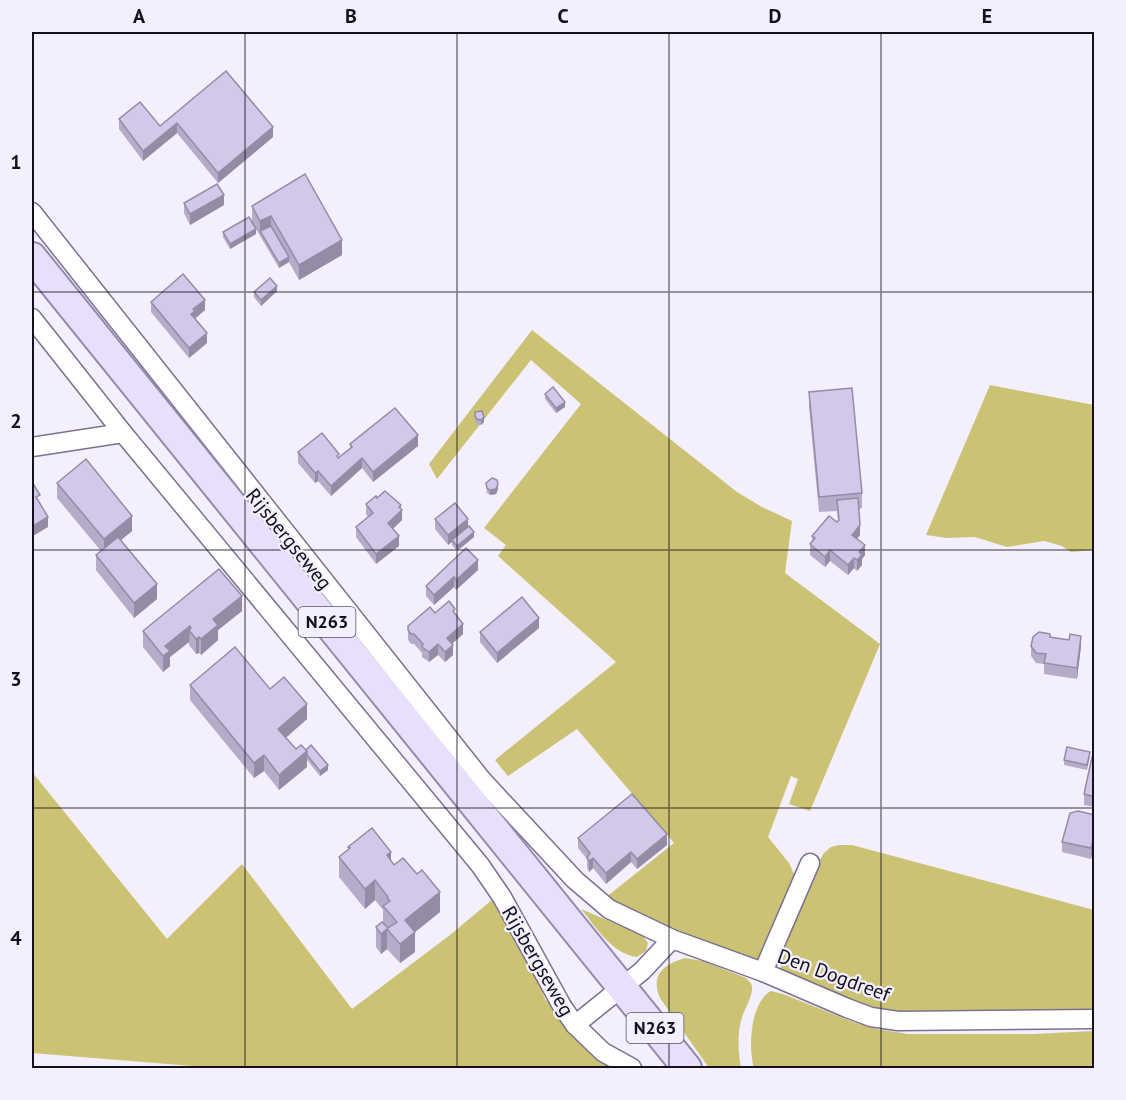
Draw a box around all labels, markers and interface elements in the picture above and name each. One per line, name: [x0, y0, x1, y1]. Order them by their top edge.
text: A: [133, 3, 146, 29]
text: B: [345, 3, 357, 29]
text: C: [557, 3, 569, 29]
text: D: [769, 3, 782, 29]
text: E: [982, 3, 992, 29]
text: 1: [10, 149, 22, 175]
text: 2: [10, 408, 22, 434]
street label: Rijsbergseweg: [240, 483, 338, 595]
road number: N263: [298, 607, 356, 637]
text: 3: [10, 666, 22, 692]
street label: Rijsbergseweg: [496, 901, 580, 1021]
text: 4: [10, 925, 22, 951]
street label: Den Dogdreef: [774, 943, 895, 1008]
road number: N263: [626, 1013, 684, 1043]

